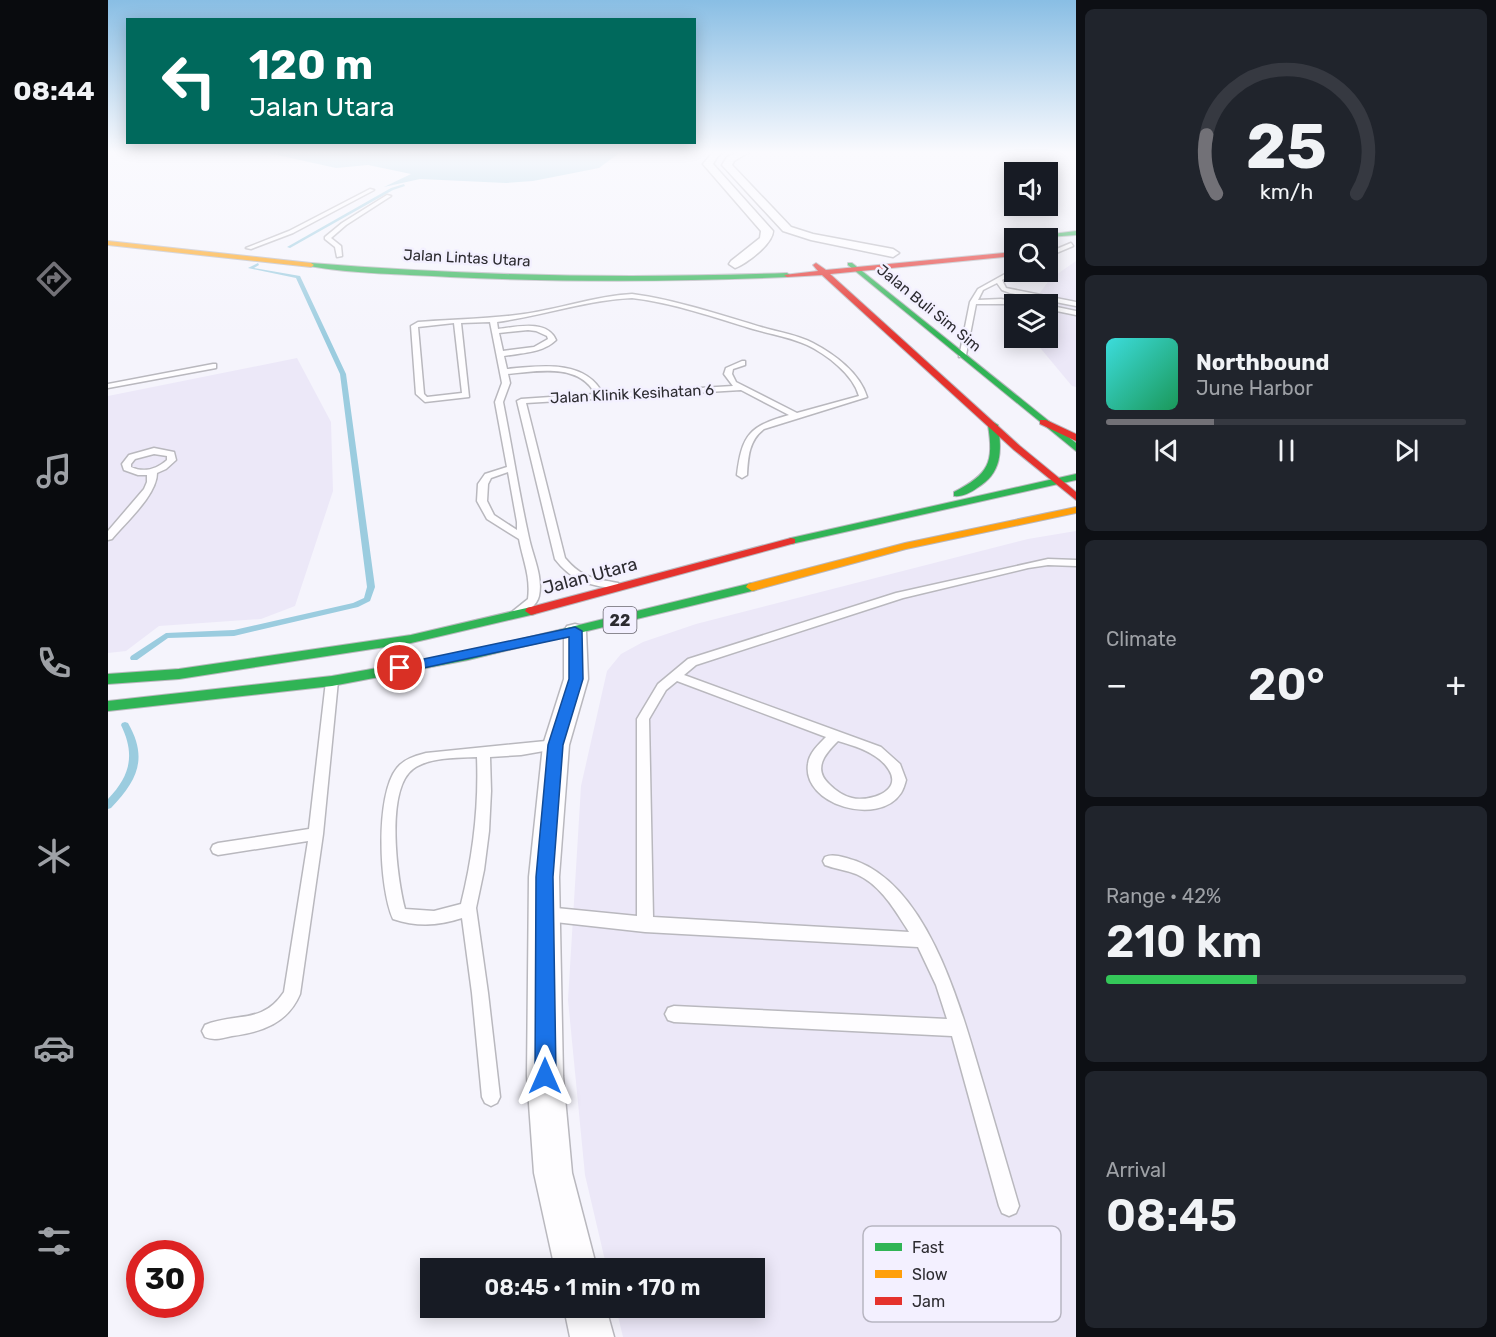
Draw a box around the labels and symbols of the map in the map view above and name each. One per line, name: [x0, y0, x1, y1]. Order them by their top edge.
street label: Jalan Lintas Utara: [403, 246, 531, 270]
street label: Jalan Buli Sim Sim: [873, 261, 985, 355]
street label: Jalan Klinik Kesihatan 6: [550, 381, 714, 407]
street label: Jalan Utara: [540, 553, 640, 599]
road number: 22: [604, 607, 636, 633]
pin: [374, 642, 425, 693]
position arrow: [513, 1044, 577, 1108]
legend: [863, 1226, 1061, 1322]
text: Fast: [912, 1238, 944, 1257]
speed limit sign: 30: [126, 1240, 204, 1318]
text: Slow: [912, 1265, 948, 1284]
text: Jam: [912, 1292, 945, 1311]

